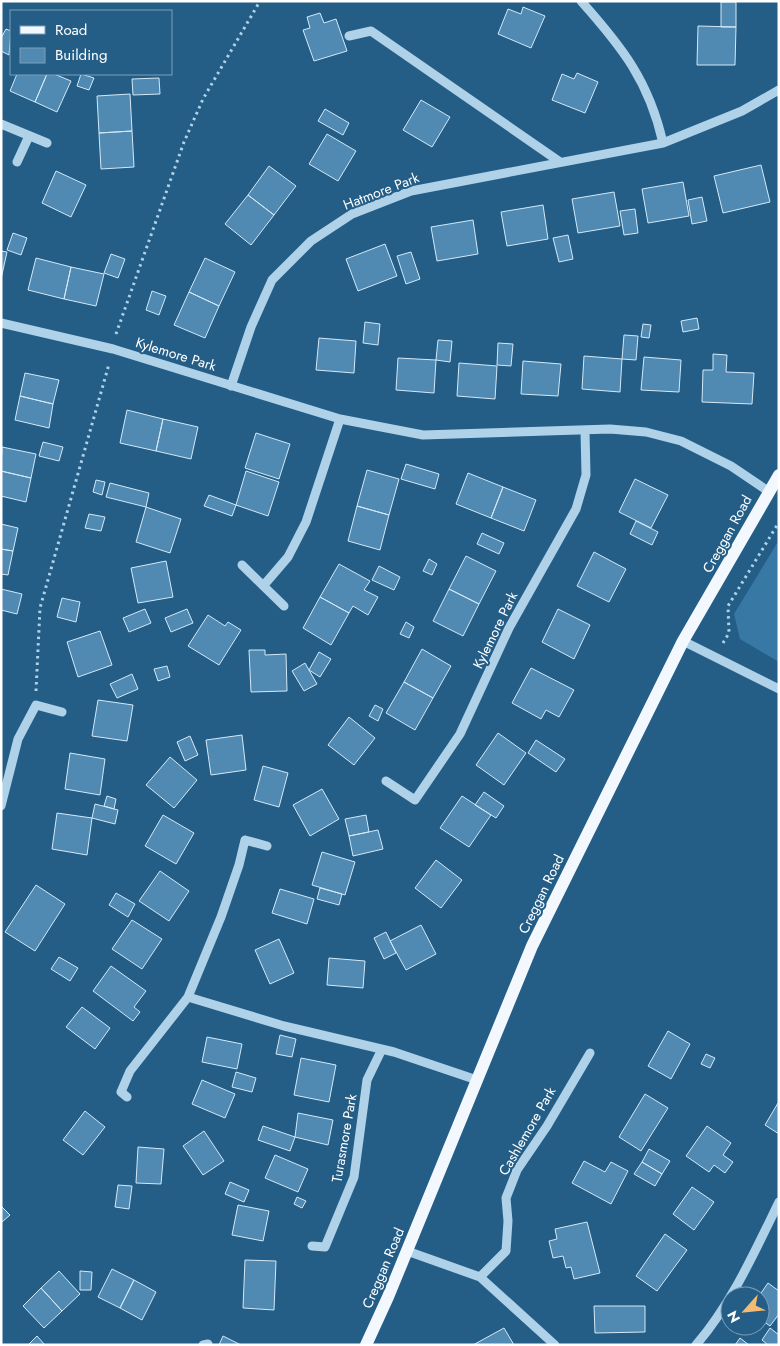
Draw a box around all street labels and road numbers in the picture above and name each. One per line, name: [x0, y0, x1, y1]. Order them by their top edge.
street label: Hatmore Park: [340, 167, 423, 215]
street label: Kylemore Park: [133, 332, 220, 376]
street label: Creggan Road: [697, 492, 757, 576]
street label: Kylemore Park: [468, 587, 523, 672]
street label: Creggan Road: [513, 851, 569, 937]
street label: Cashlemore Park: [494, 1082, 561, 1179]
street label: Turasmore Park: [326, 1091, 362, 1184]
street label: Creggan Road: [357, 1225, 409, 1311]

